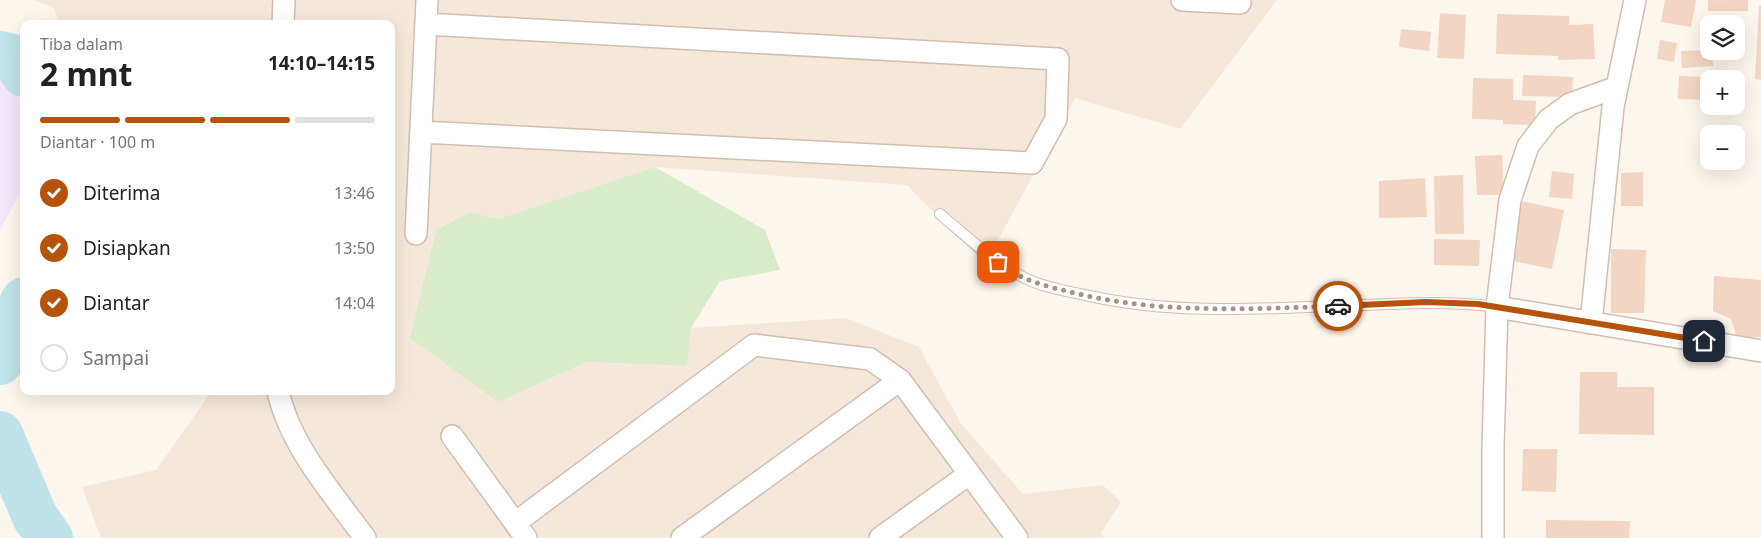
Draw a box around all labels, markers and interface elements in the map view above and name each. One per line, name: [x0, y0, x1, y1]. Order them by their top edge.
map controls: [1700, 15, 1745, 170]
button: layers: [1700, 15, 1745, 60]
text: Tiba dalam: [40, 33, 123, 55]
text: 14:10–14:15: [268, 50, 375, 76]
text: 2 mnt: [40, 52, 133, 95]
button: +: [1700, 70, 1745, 115]
button: −: [1700, 125, 1745, 170]
text: Diantar · 100 m: [40, 131, 155, 153]
icon: check: [40, 179, 68, 207]
text: Diterima: [83, 180, 161, 206]
text: 13:46: [334, 182, 375, 204]
icon: check: [40, 234, 68, 262]
text: Disiapkan: [83, 235, 171, 261]
text: 13:50: [334, 237, 375, 259]
pin: [977, 241, 1019, 283]
icon: bag: [984, 248, 1012, 276]
courier: [1313, 281, 1363, 331]
icon: check: [40, 289, 68, 317]
text: Diantar: [83, 290, 150, 316]
text: 14:04: [334, 292, 375, 314]
icon: car: [1324, 292, 1352, 320]
pin: [1683, 320, 1725, 362]
icon: home: [1690, 327, 1718, 355]
text: Sampai: [83, 345, 149, 371]

